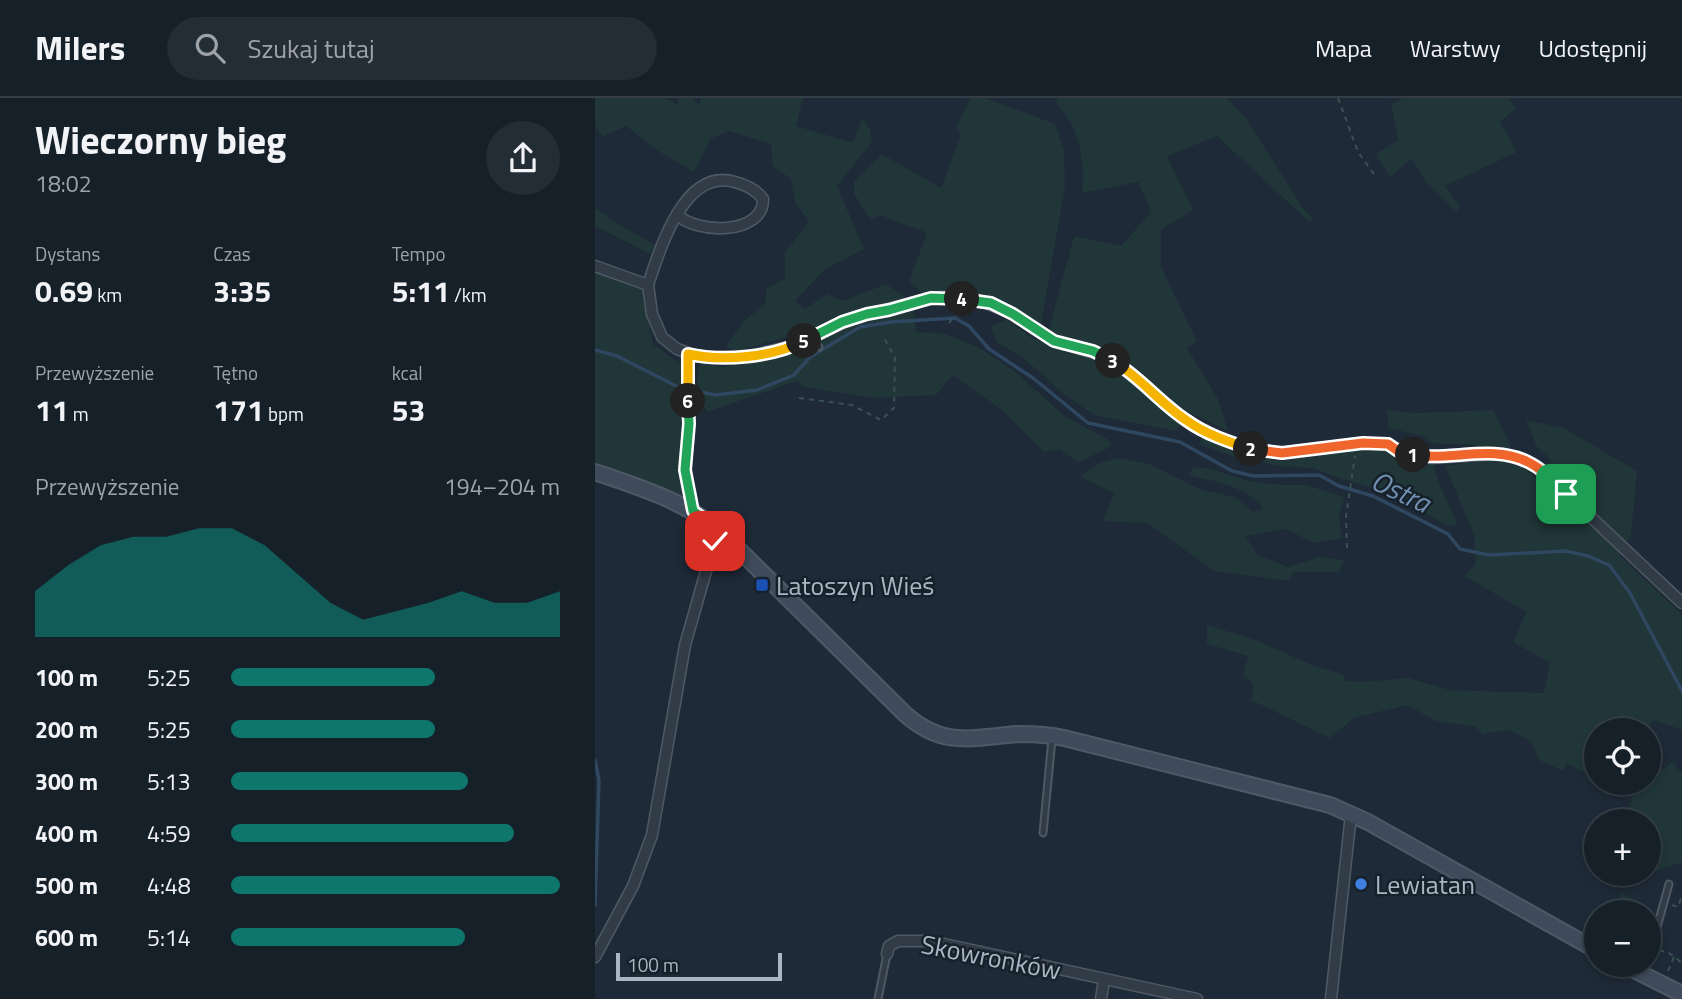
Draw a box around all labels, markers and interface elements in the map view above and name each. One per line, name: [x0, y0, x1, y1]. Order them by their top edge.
search box: [167, 17, 657, 80]
text: Milers: [35, 23, 125, 73]
icon: search: [191, 29, 229, 67]
text: Szukaj tutaj: [247, 29, 375, 68]
text: Mapa: [1315, 30, 1372, 66]
text: Warstwy: [1410, 30, 1501, 66]
text: Udostępnij: [1539, 30, 1647, 66]
text: Wieczorny bieg: [35, 111, 286, 169]
button: share: [486, 121, 560, 195]
text: 18:02: [35, 166, 92, 201]
text: Dystans: [35, 239, 100, 268]
text: Czas: [213, 239, 251, 268]
text: Tempo: [392, 239, 445, 268]
text: 0.69: [35, 268, 93, 314]
text: 3:35: [213, 268, 271, 314]
text: 5:11: [392, 268, 450, 314]
text: km: [93, 280, 122, 309]
text: /km: [450, 280, 487, 309]
pin: 4: [945, 282, 979, 316]
text: 4: [956, 284, 967, 313]
pin: 5: [787, 324, 822, 358]
text: 5: [798, 326, 809, 355]
pin: 3: [1095, 344, 1131, 378]
text: 3: [1107, 346, 1118, 375]
text: Przewyższenie: [35, 358, 154, 387]
text: Tętno: [213, 358, 258, 387]
text: kcal: [392, 358, 423, 387]
pin: 6: [671, 384, 705, 418]
text: 6: [682, 386, 693, 415]
text: 11: [35, 387, 69, 433]
text: 171: [213, 387, 264, 433]
text: 53: [392, 387, 425, 433]
text: m: [69, 399, 89, 428]
text: bpm: [264, 399, 304, 428]
pin: 2: [1233, 432, 1269, 466]
text: 2: [1245, 434, 1256, 463]
pin: 1: [1395, 438, 1431, 472]
text: 1: [1407, 440, 1418, 469]
water label: Ostra: [1364, 459, 1440, 524]
pin: [1536, 464, 1596, 524]
text: Przewyższenie: [35, 469, 179, 504]
text: 194–204 m: [444, 469, 560, 504]
icon: arrive: [1547, 475, 1585, 513]
pin: [685, 511, 745, 571]
icon: check: [696, 522, 734, 560]
place label: Latoszyn Wieś: [776, 566, 934, 605]
marker: Latoszyn Wieś: [754, 577, 770, 593]
text: 100 m: [35, 660, 98, 695]
text: 5:25: [147, 660, 191, 695]
text: 200 m: [35, 712, 98, 747]
text: 5:25: [147, 712, 191, 747]
map controls: [1584, 718, 1661, 977]
button: locate: [1584, 718, 1661, 795]
text: 300 m: [35, 764, 98, 799]
text: 5:13: [147, 764, 191, 799]
button: +: [1584, 809, 1661, 886]
text: 400 m: [35, 816, 98, 851]
text: 4:59: [147, 816, 191, 851]
place label: Lewiatan: [1375, 865, 1475, 904]
text: 500 m: [35, 868, 98, 903]
text: 4:48: [147, 868, 191, 903]
marker: Lewiatan: [1353, 876, 1369, 892]
button: −: [1584, 900, 1661, 977]
text: 600 m: [35, 920, 98, 955]
text: 5:14: [147, 920, 191, 955]
street label: Skowronków: [918, 924, 1064, 990]
scale bar: [616, 950, 782, 982]
text: 100 m: [627, 950, 679, 979]

